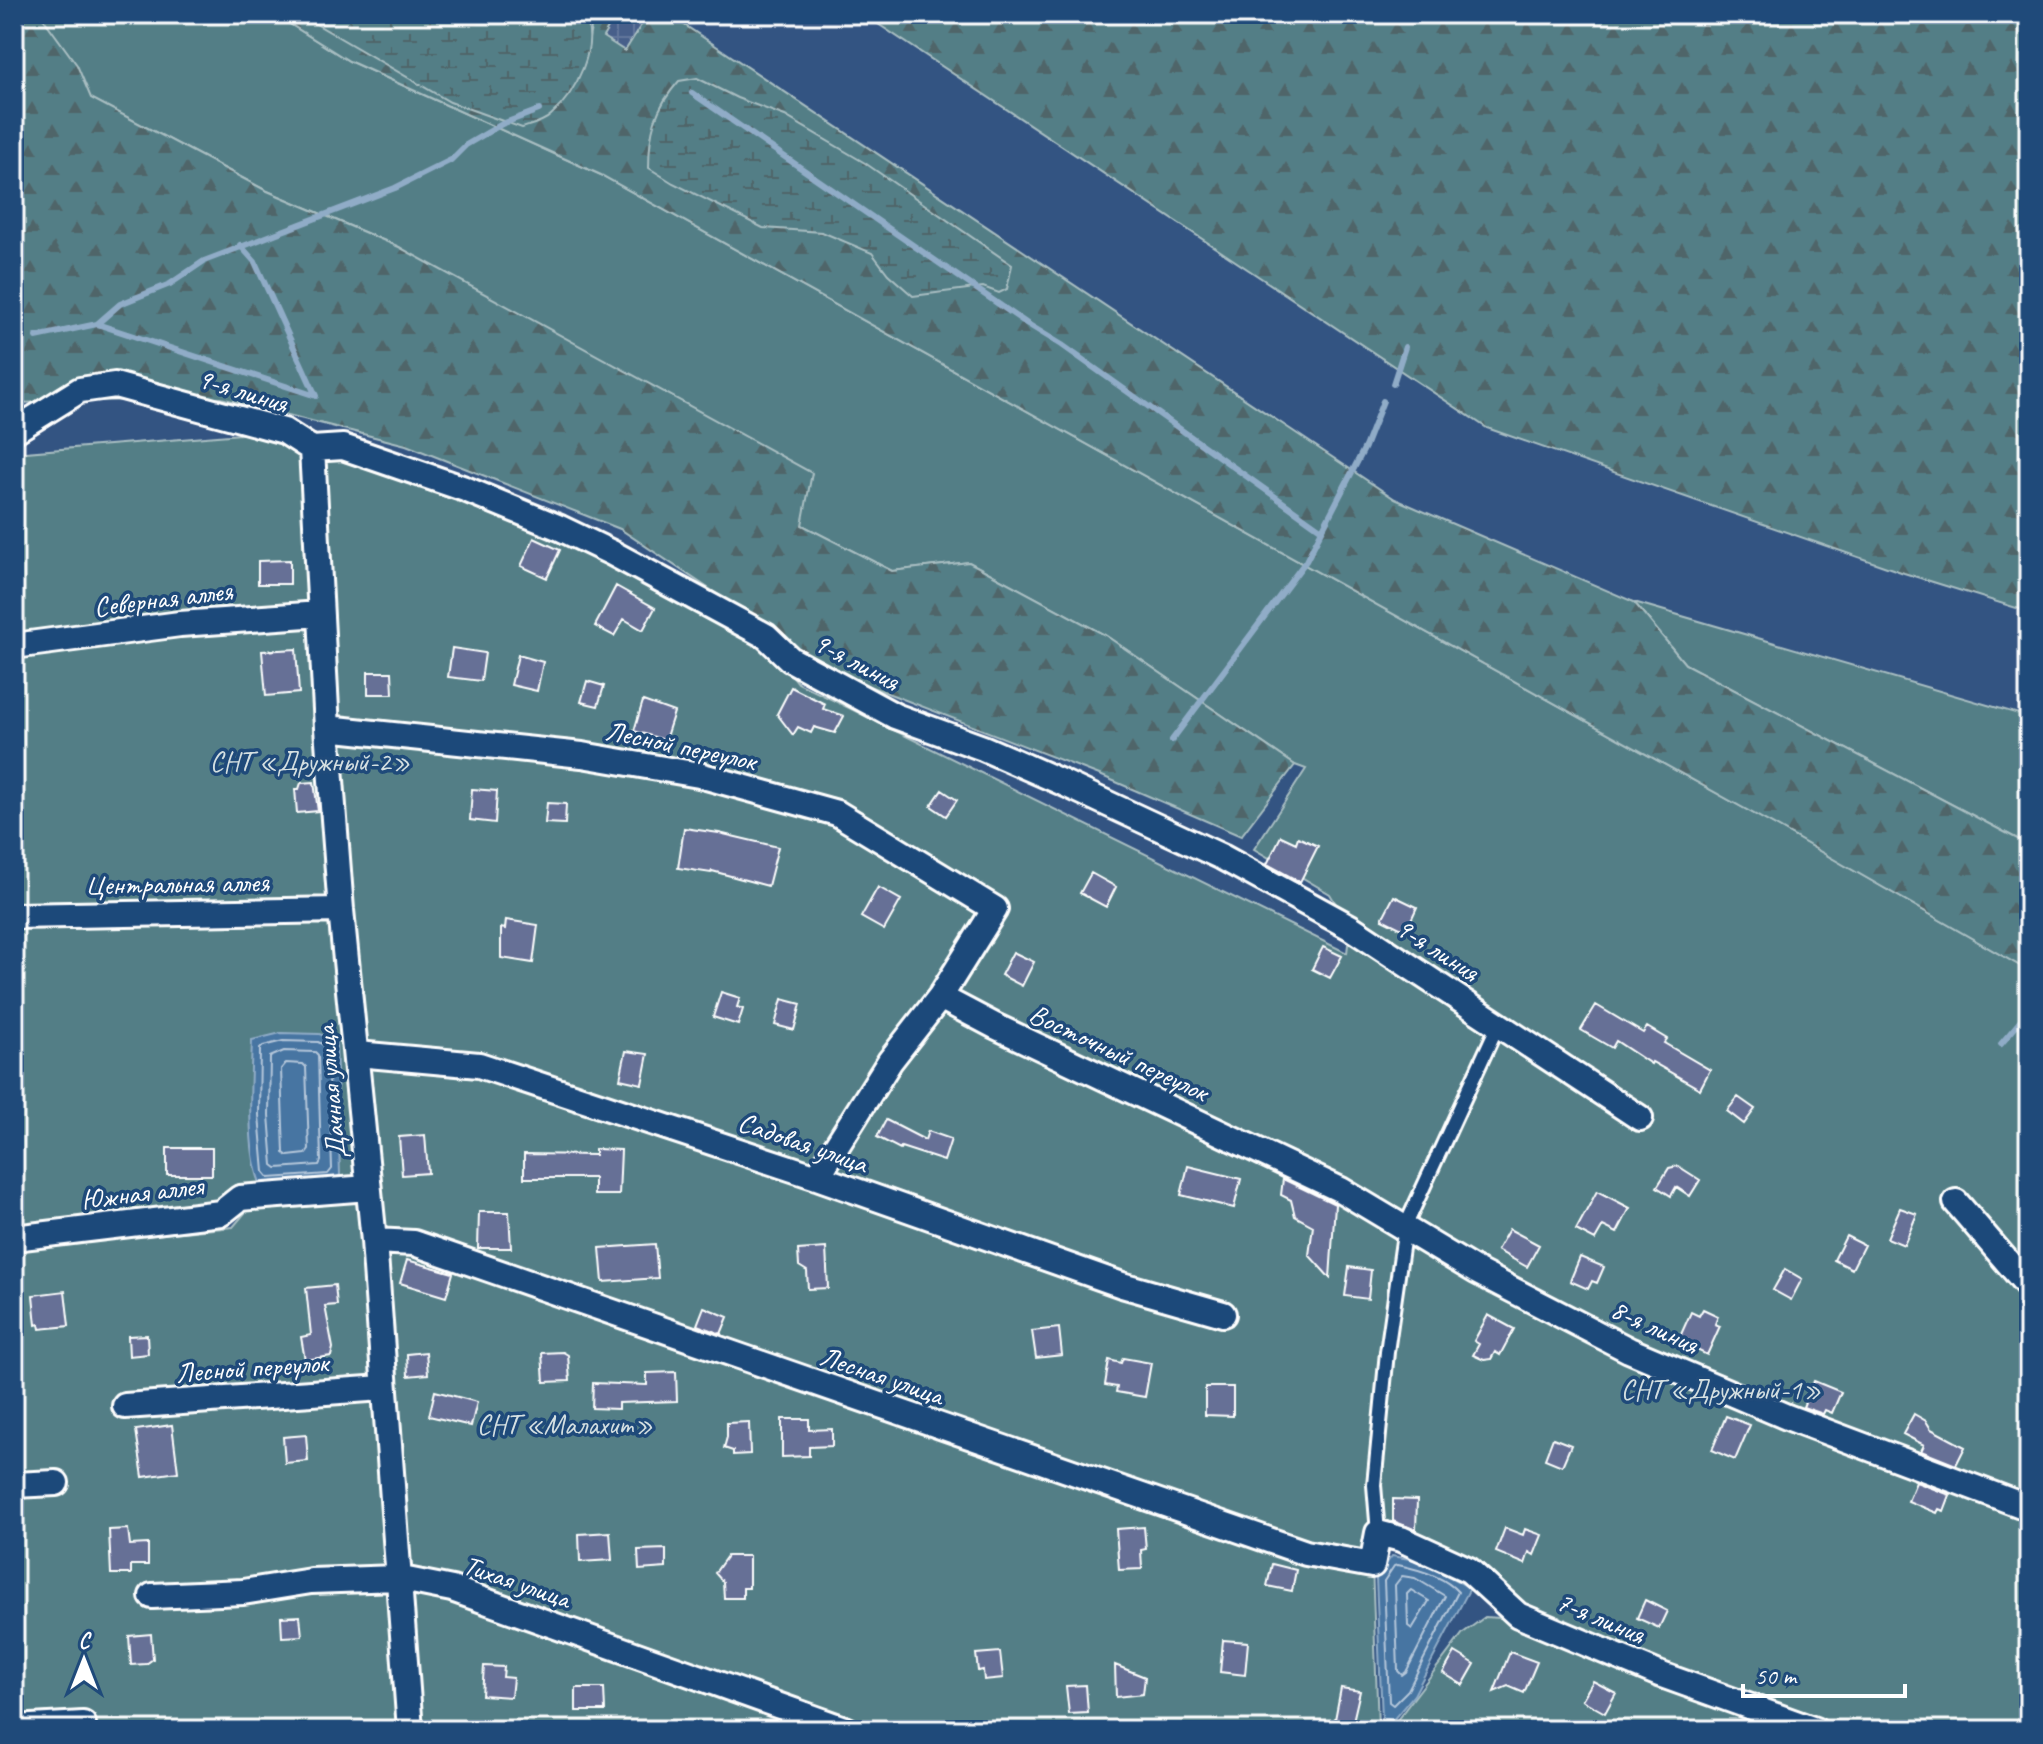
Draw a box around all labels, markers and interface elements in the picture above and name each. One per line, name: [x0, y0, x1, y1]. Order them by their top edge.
street label: 9-я линия: [194, 360, 293, 421]
street label: Северная аллея: [92, 573, 235, 624]
street label: 9-я линия: [808, 624, 906, 699]
street label: Лесной переулок: [603, 713, 762, 779]
park label: СНТ «Дружный-2»: [210, 744, 410, 779]
street label: Центральная аллея: [85, 864, 270, 903]
street label: 9-я линия: [1389, 910, 1487, 990]
street label: Восточный переулок: [1024, 996, 1216, 1110]
street label: Дачная улица: [307, 1021, 354, 1160]
street label: Садовая улица: [734, 1104, 874, 1181]
street label: Южная аллея: [79, 1167, 207, 1217]
street label: 8-я линия: [1606, 1291, 1705, 1362]
street label: Лесная улица: [816, 1338, 950, 1414]
street label: Лесной переулок: [175, 1345, 332, 1390]
park label: СНТ «Дружный-1»: [1621, 1372, 1821, 1407]
park label: СНТ «Малахит»: [477, 1407, 653, 1442]
street label: Тихая улица: [459, 1547, 577, 1617]
street label: 7-я линия: [1551, 1583, 1651, 1652]
north arrow: [44, 1620, 124, 1700]
text: С: [79, 1627, 93, 1655]
scale bar: [1743, 1648, 1905, 1698]
text: 50 m: [1755, 1661, 1798, 1691]

